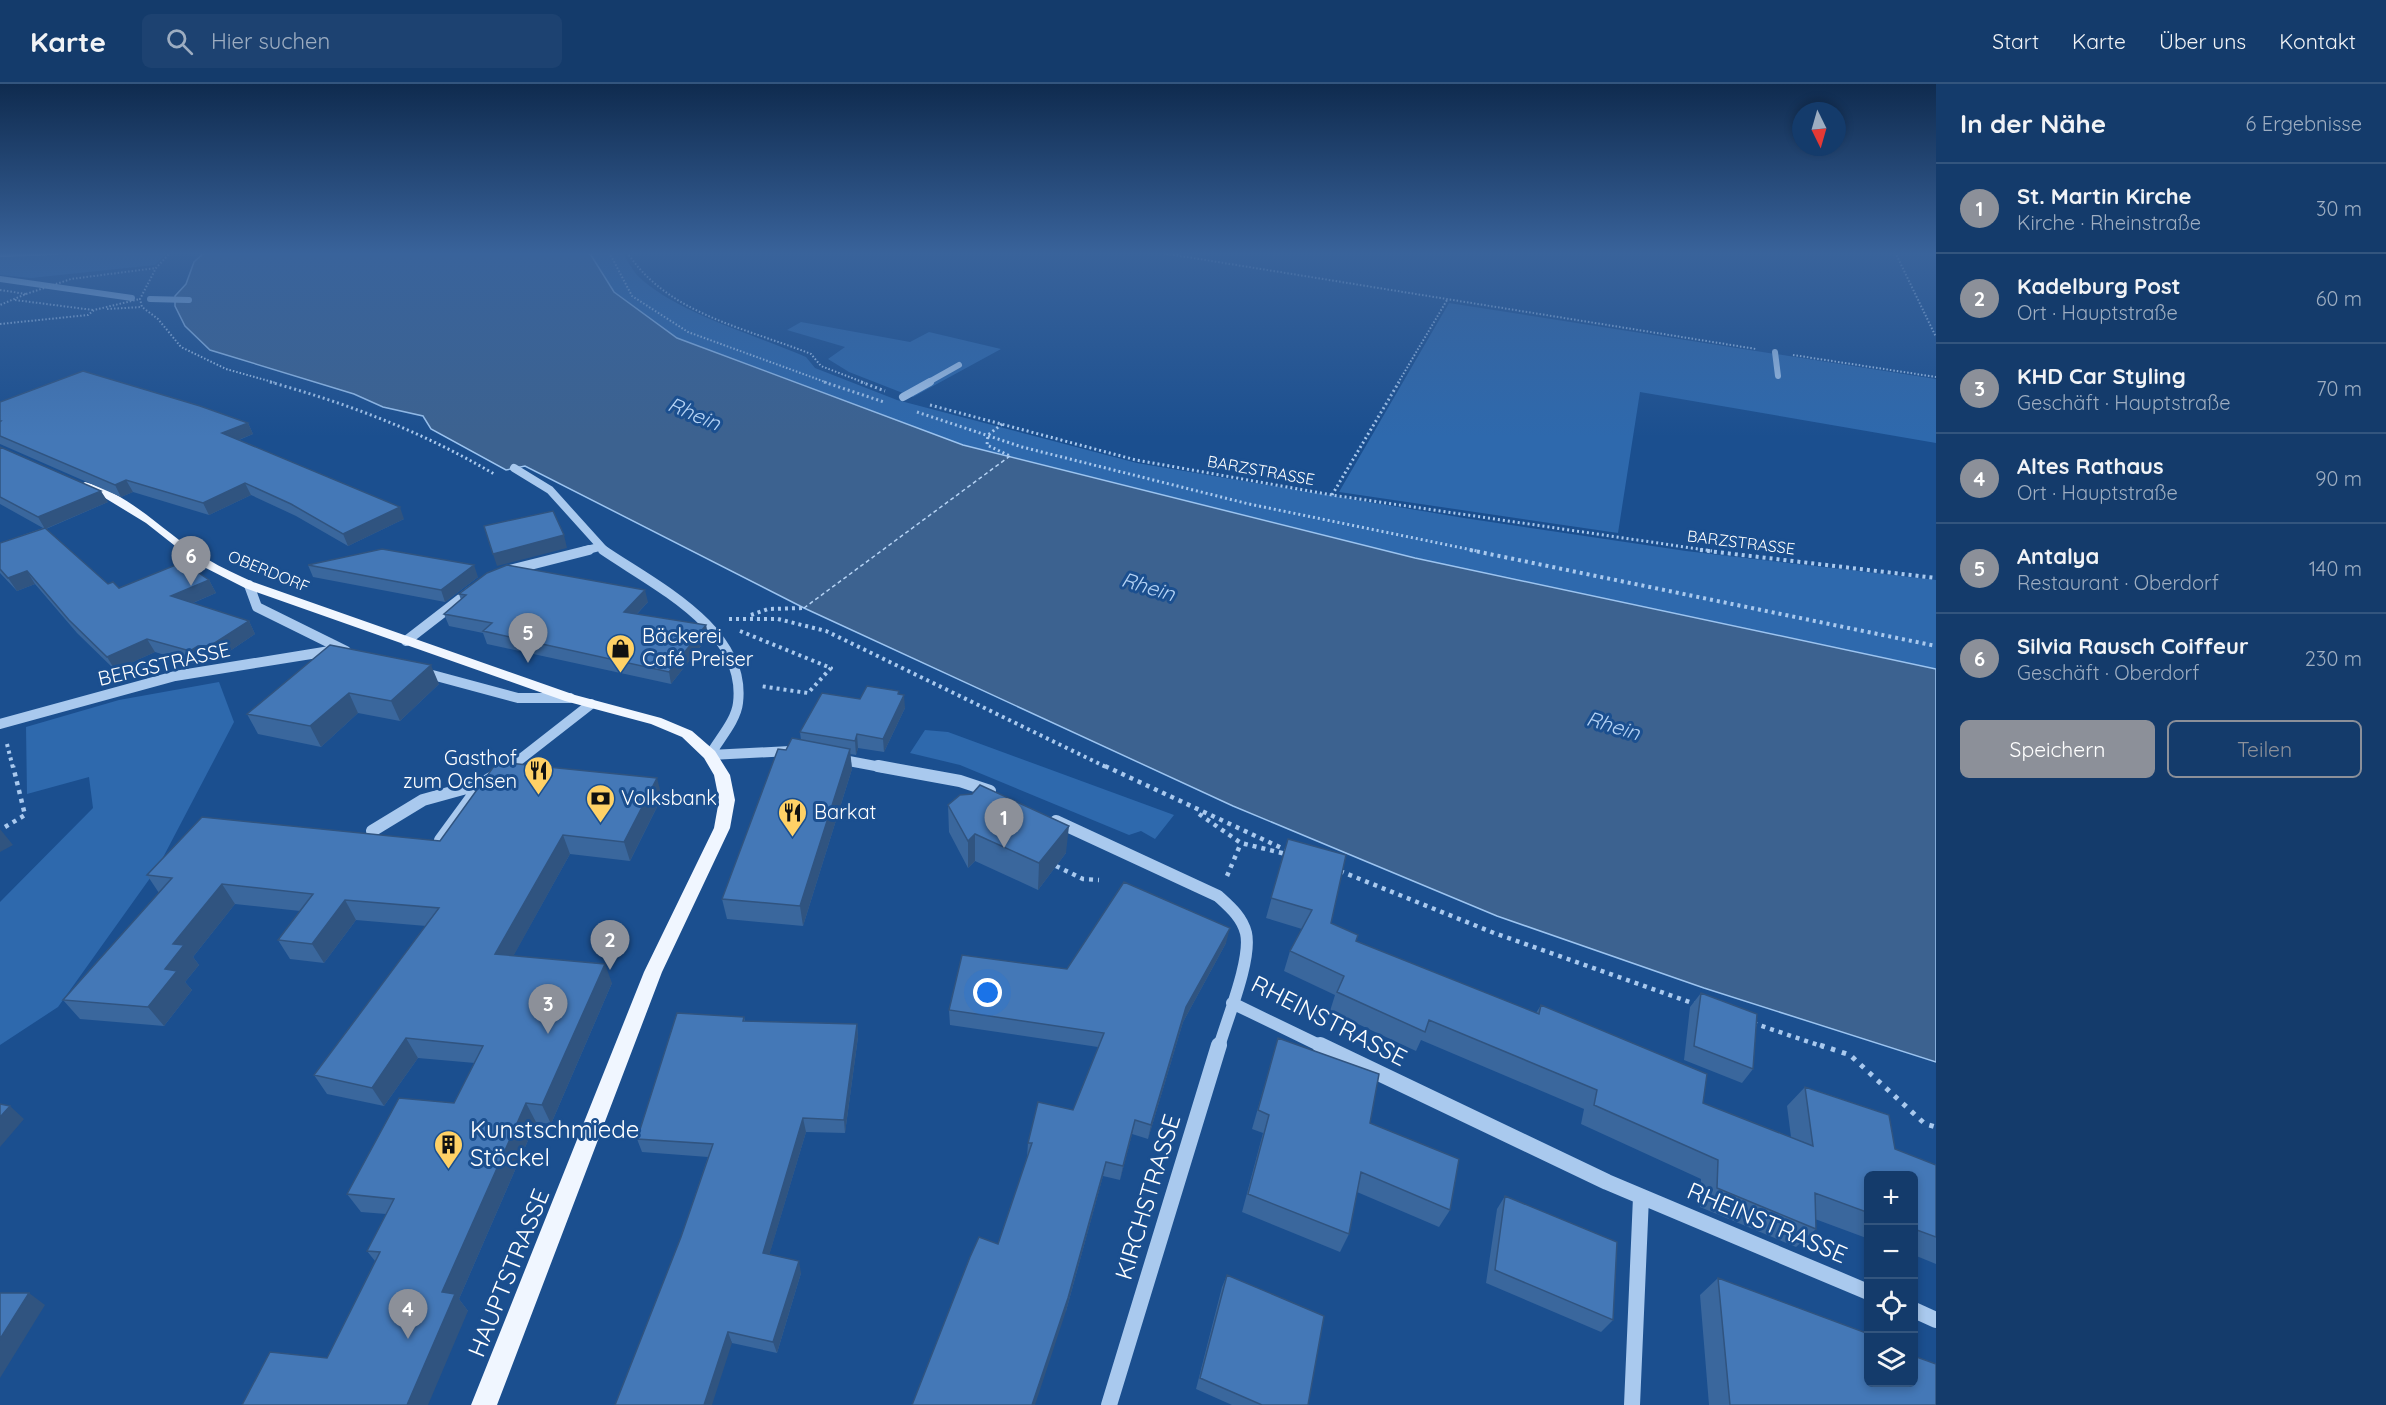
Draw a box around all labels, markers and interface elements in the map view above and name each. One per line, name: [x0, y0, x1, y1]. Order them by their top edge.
search box: [142, 14, 562, 68]
text: Karte: [30, 24, 106, 59]
icon: search: [163, 25, 196, 58]
text: Hier suchen: [211, 27, 330, 55]
text: Start: [1992, 28, 2039, 54]
text: Karte: [2072, 28, 2126, 54]
text: Über uns: [2159, 28, 2246, 54]
text: Kontakt: [2279, 28, 2356, 54]
north arrow: [1792, 102, 1846, 156]
text: In der Nähe: [1960, 107, 2106, 140]
text: 6 Ergebnisse: [2246, 111, 2362, 136]
text: St. Martin Kirche: [2017, 182, 2192, 210]
text: 1: [1976, 196, 1983, 221]
text: 30 m: [2316, 196, 2362, 221]
text: Kirche · Rheinstraße: [2017, 210, 2201, 235]
text: Kadelburg Post: [2017, 272, 2180, 300]
text: 2: [1974, 286, 1985, 311]
text: 60 m: [2316, 286, 2362, 311]
text: Ort · Hauptstraße: [2017, 300, 2178, 325]
text: KHD Car Styling: [2017, 362, 2186, 390]
text: 3: [1974, 376, 1985, 401]
text: 70 m: [2316, 376, 2362, 401]
water label: Rhein: [664, 390, 725, 436]
text: Geschäft · Hauptstraße: [2017, 390, 2230, 415]
street label: BARZSTRASSE: [1206, 451, 1316, 489]
text: Altes Rathaus: [2017, 452, 2164, 480]
text: 4: [1974, 466, 1985, 491]
text: 90 m: [2315, 466, 2362, 491]
text: Ort · Hauptstraße: [2017, 480, 2178, 505]
street label: BARZSTRASSE: [1686, 525, 1796, 559]
pin: 6: [172, 536, 210, 586]
text: Antalya: [2017, 542, 2099, 570]
street label: OBERDORF: [225, 546, 313, 596]
text: 5: [1974, 556, 1985, 581]
text: 140 m: [2309, 556, 2362, 581]
water label: Rhein: [1118, 566, 1179, 607]
text: Restaurant · Oberdorf: [2017, 570, 2219, 595]
pin: 5: [508, 614, 548, 663]
place label: Bäckerei Café Preiser: [642, 623, 754, 671]
shop icon: Bäckerei Café Preiser: [605, 632, 637, 674]
text: Silvia Rausch Coiffeur: [2017, 632, 2248, 660]
street label: BERGSTRASSE: [95, 636, 232, 691]
text: 6: [1974, 646, 1985, 671]
text: 230 m: [2305, 646, 2362, 671]
text: Geschäft · Oberdorf: [2017, 660, 2199, 685]
water label: Rhein: [1583, 705, 1644, 746]
button: Speichern: [1960, 720, 2155, 778]
button: Teilen: [2167, 720, 2362, 778]
place label: Gasthof zum Ochsen: [403, 745, 517, 793]
restaurant icon: Gasthof zum Ochsen: [522, 754, 554, 796]
bank icon: Volksbank: [584, 782, 616, 824]
place label: Volksbank: [621, 785, 717, 810]
restaurant icon: Barkat: [777, 796, 809, 838]
pin: 1: [984, 798, 1024, 848]
place label: Barkat: [814, 799, 877, 824]
pin: 2: [590, 920, 630, 970]
street label: RHEINSTRASSE: [1247, 968, 1412, 1072]
your location: [973, 978, 1002, 1007]
pin: 3: [528, 984, 568, 1034]
street label: KIRCHSTRASSE: [1108, 1110, 1186, 1283]
place label: Kunstschmiede Stöckel: [470, 1114, 639, 1172]
building icon: Kunstschmiede Stöckel: [433, 1128, 465, 1170]
map controls: [1864, 1171, 1918, 1387]
button: +: [1864, 1171, 1918, 1225]
street label: RHEINSTRASSE: [1683, 1175, 1852, 1269]
street label: HAUPTSTRASSE: [461, 1184, 555, 1361]
button: −: [1864, 1225, 1918, 1279]
button: locate: [1864, 1279, 1918, 1333]
pin: 4: [388, 1290, 428, 1339]
button: layers: [1864, 1333, 1918, 1387]

